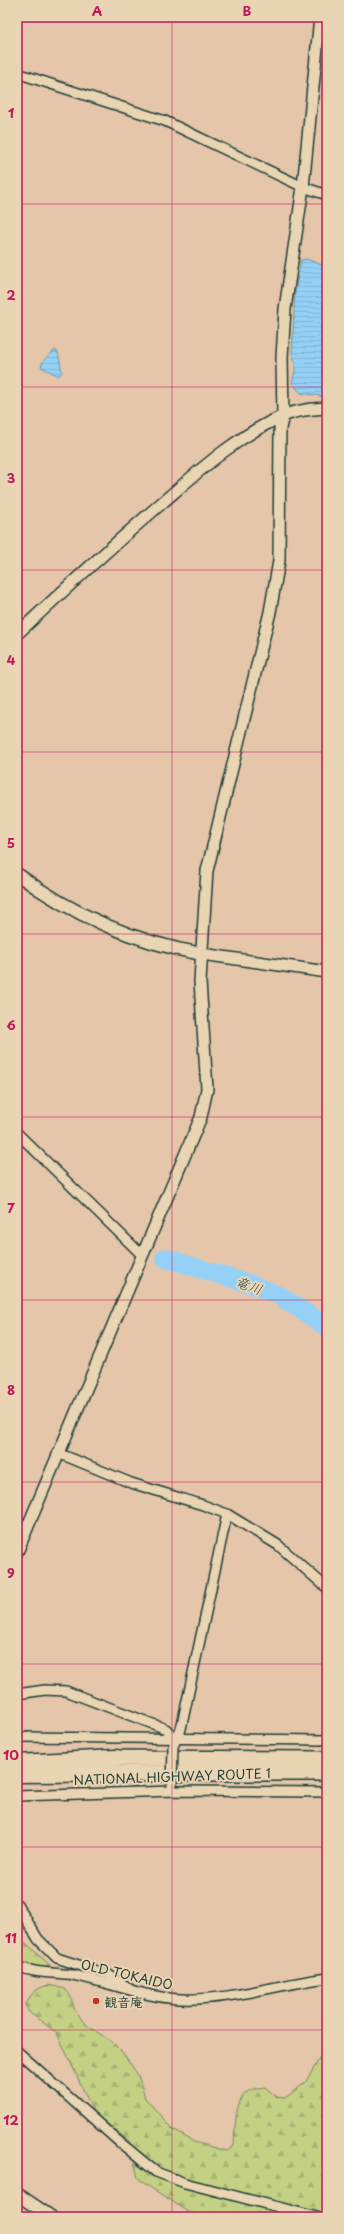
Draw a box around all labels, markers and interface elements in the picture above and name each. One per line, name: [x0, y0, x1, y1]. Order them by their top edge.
text: A: [92, 1, 102, 20]
text: B: [243, 1, 252, 20]
text: 1: [8, 103, 14, 122]
text: 2: [6, 285, 16, 304]
text: 3: [7, 468, 16, 487]
text: 4: [7, 650, 16, 669]
text: 5: [7, 833, 15, 852]
text: 6: [6, 1015, 16, 1034]
text: 7: [7, 1198, 15, 1217]
water label: 竜川: [232, 1270, 266, 1300]
text: 8: [7, 1380, 15, 1399]
text: 9: [7, 1563, 15, 1582]
text: 10: [3, 1745, 19, 1764]
street label: NATIONAL HIGHWAY ROUTE 1: [73, 1763, 271, 1789]
text: 11: [5, 1928, 17, 1947]
street label: OLD TOKAIDO: [79, 1954, 175, 1994]
place label: 観音庵: [104, 1992, 143, 2011]
marker: 観音庵: [91, 1996, 101, 2006]
text: 12: [3, 2110, 19, 2129]

